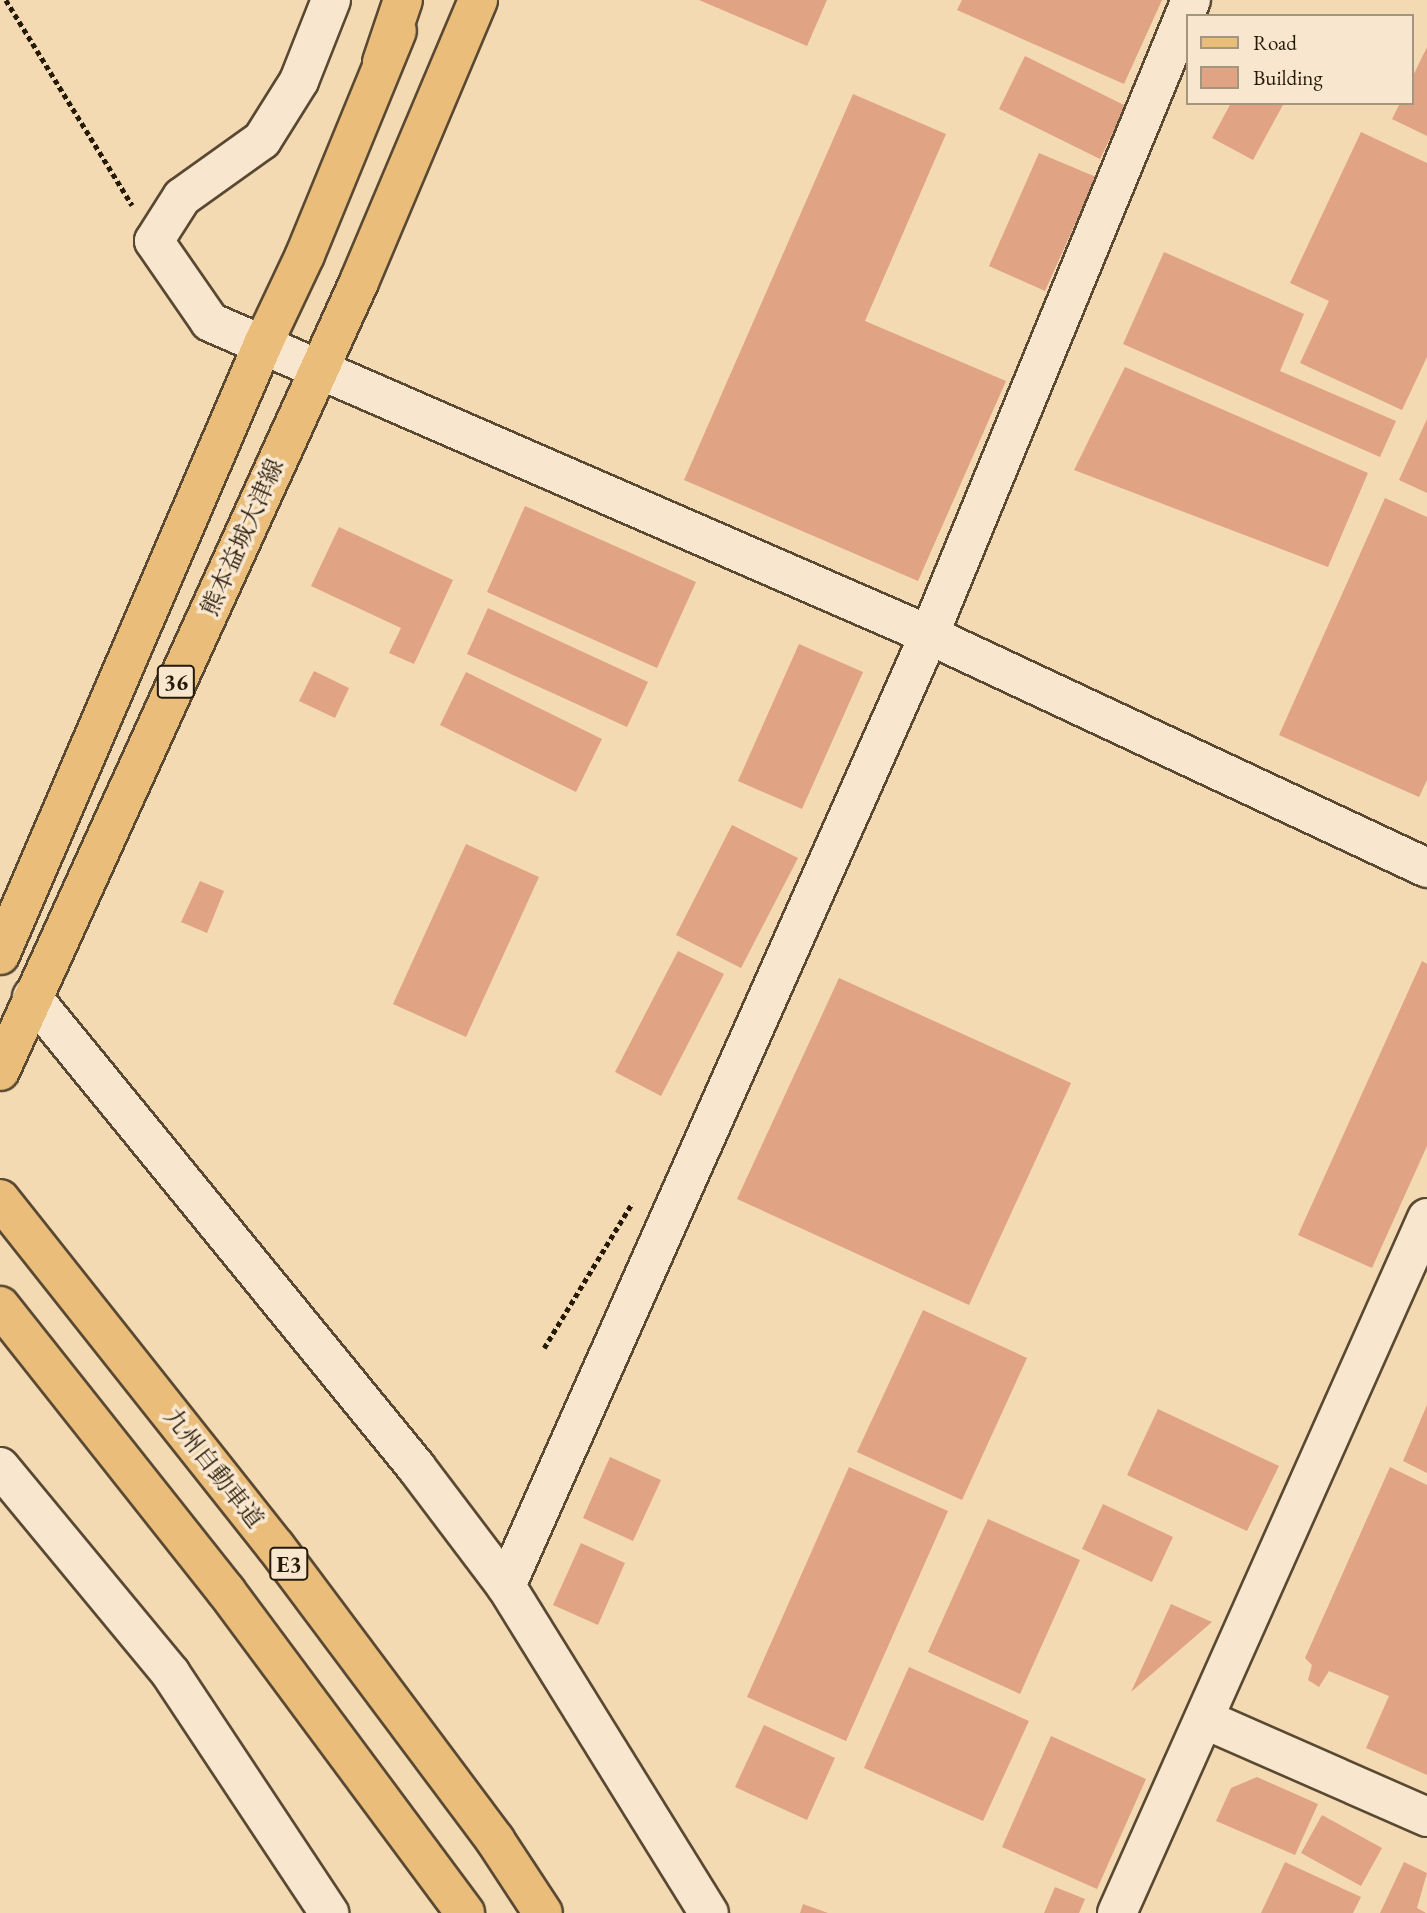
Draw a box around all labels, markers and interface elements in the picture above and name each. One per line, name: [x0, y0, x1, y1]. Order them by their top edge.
legend: [1186, 14, 1413, 105]
text: Road: [1253, 29, 1297, 56]
text: Building: [1253, 64, 1323, 91]
street label: 熊本益城大津線: [195, 454, 289, 620]
road number: 36: [157, 662, 195, 702]
street label: 九州自動車道: [158, 1402, 270, 1534]
road number: E3: [268, 1544, 310, 1583]

